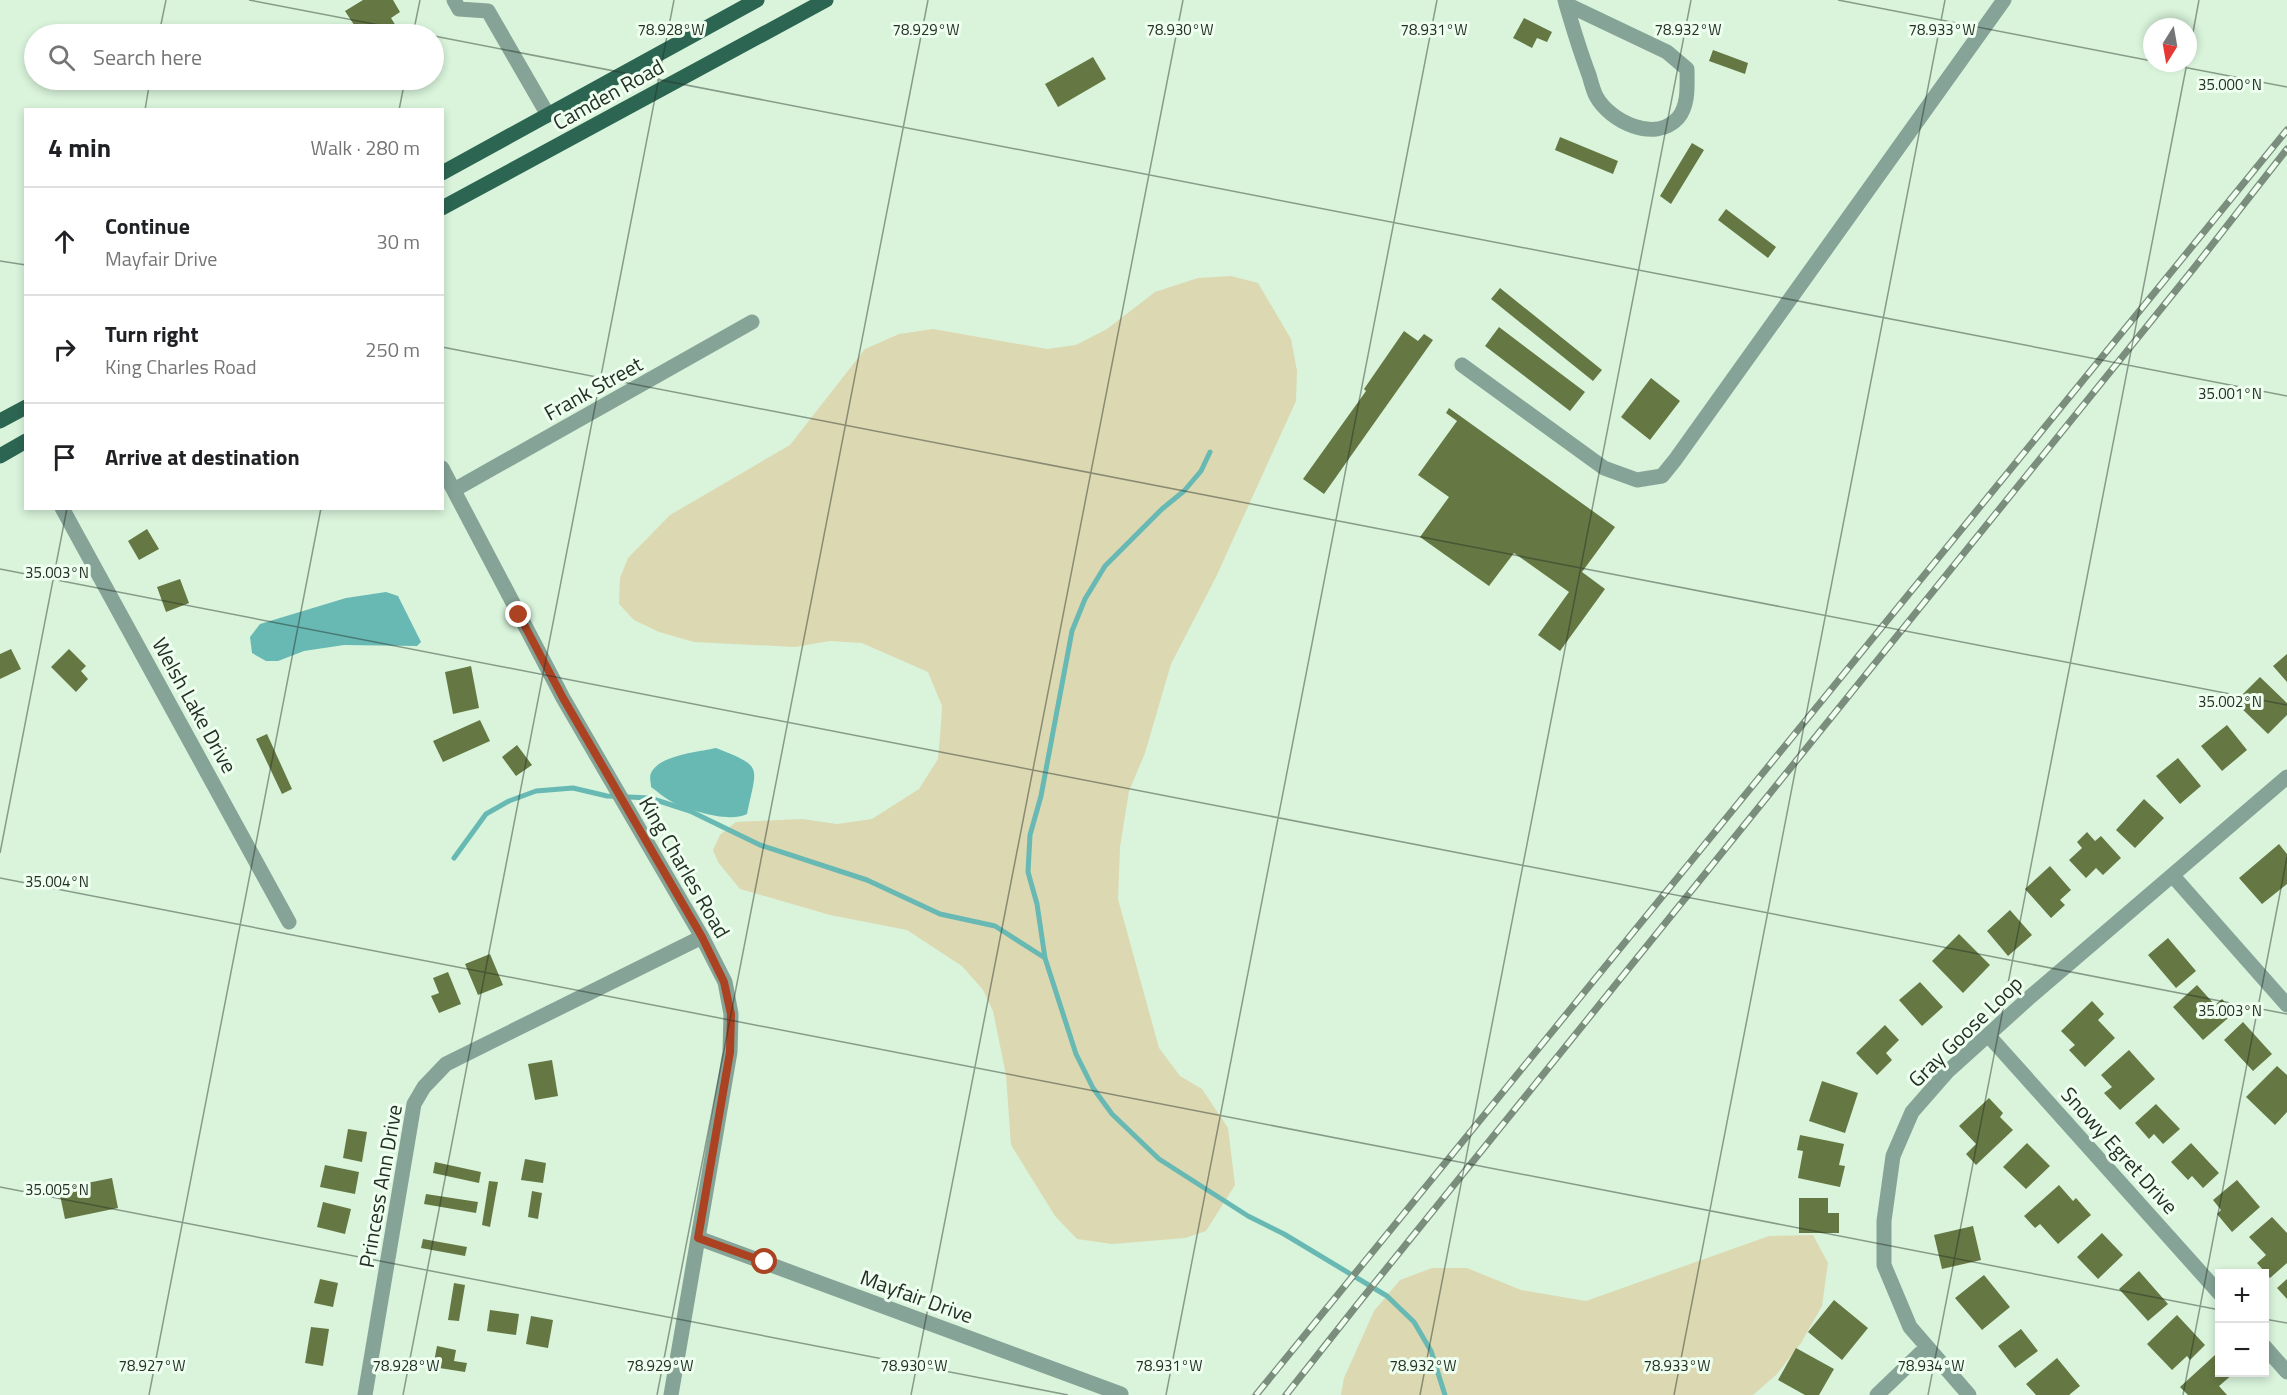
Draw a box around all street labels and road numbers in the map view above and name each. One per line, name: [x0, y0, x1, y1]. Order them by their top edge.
street label: Camden Road: [547, 50, 669, 138]
street label: Frank Street: [538, 347, 649, 428]
street label: Welsh Lake Drive: [144, 631, 246, 779]
street label: King Charles Road: [631, 790, 739, 944]
street label: Gray Goose Loop: [1900, 968, 2030, 1094]
street label: Snowy Egret Drive: [2054, 1079, 2186, 1221]
street label: Princess Ann Drive: [350, 1102, 410, 1270]
street label: Mayfair Drive: [856, 1261, 978, 1331]

